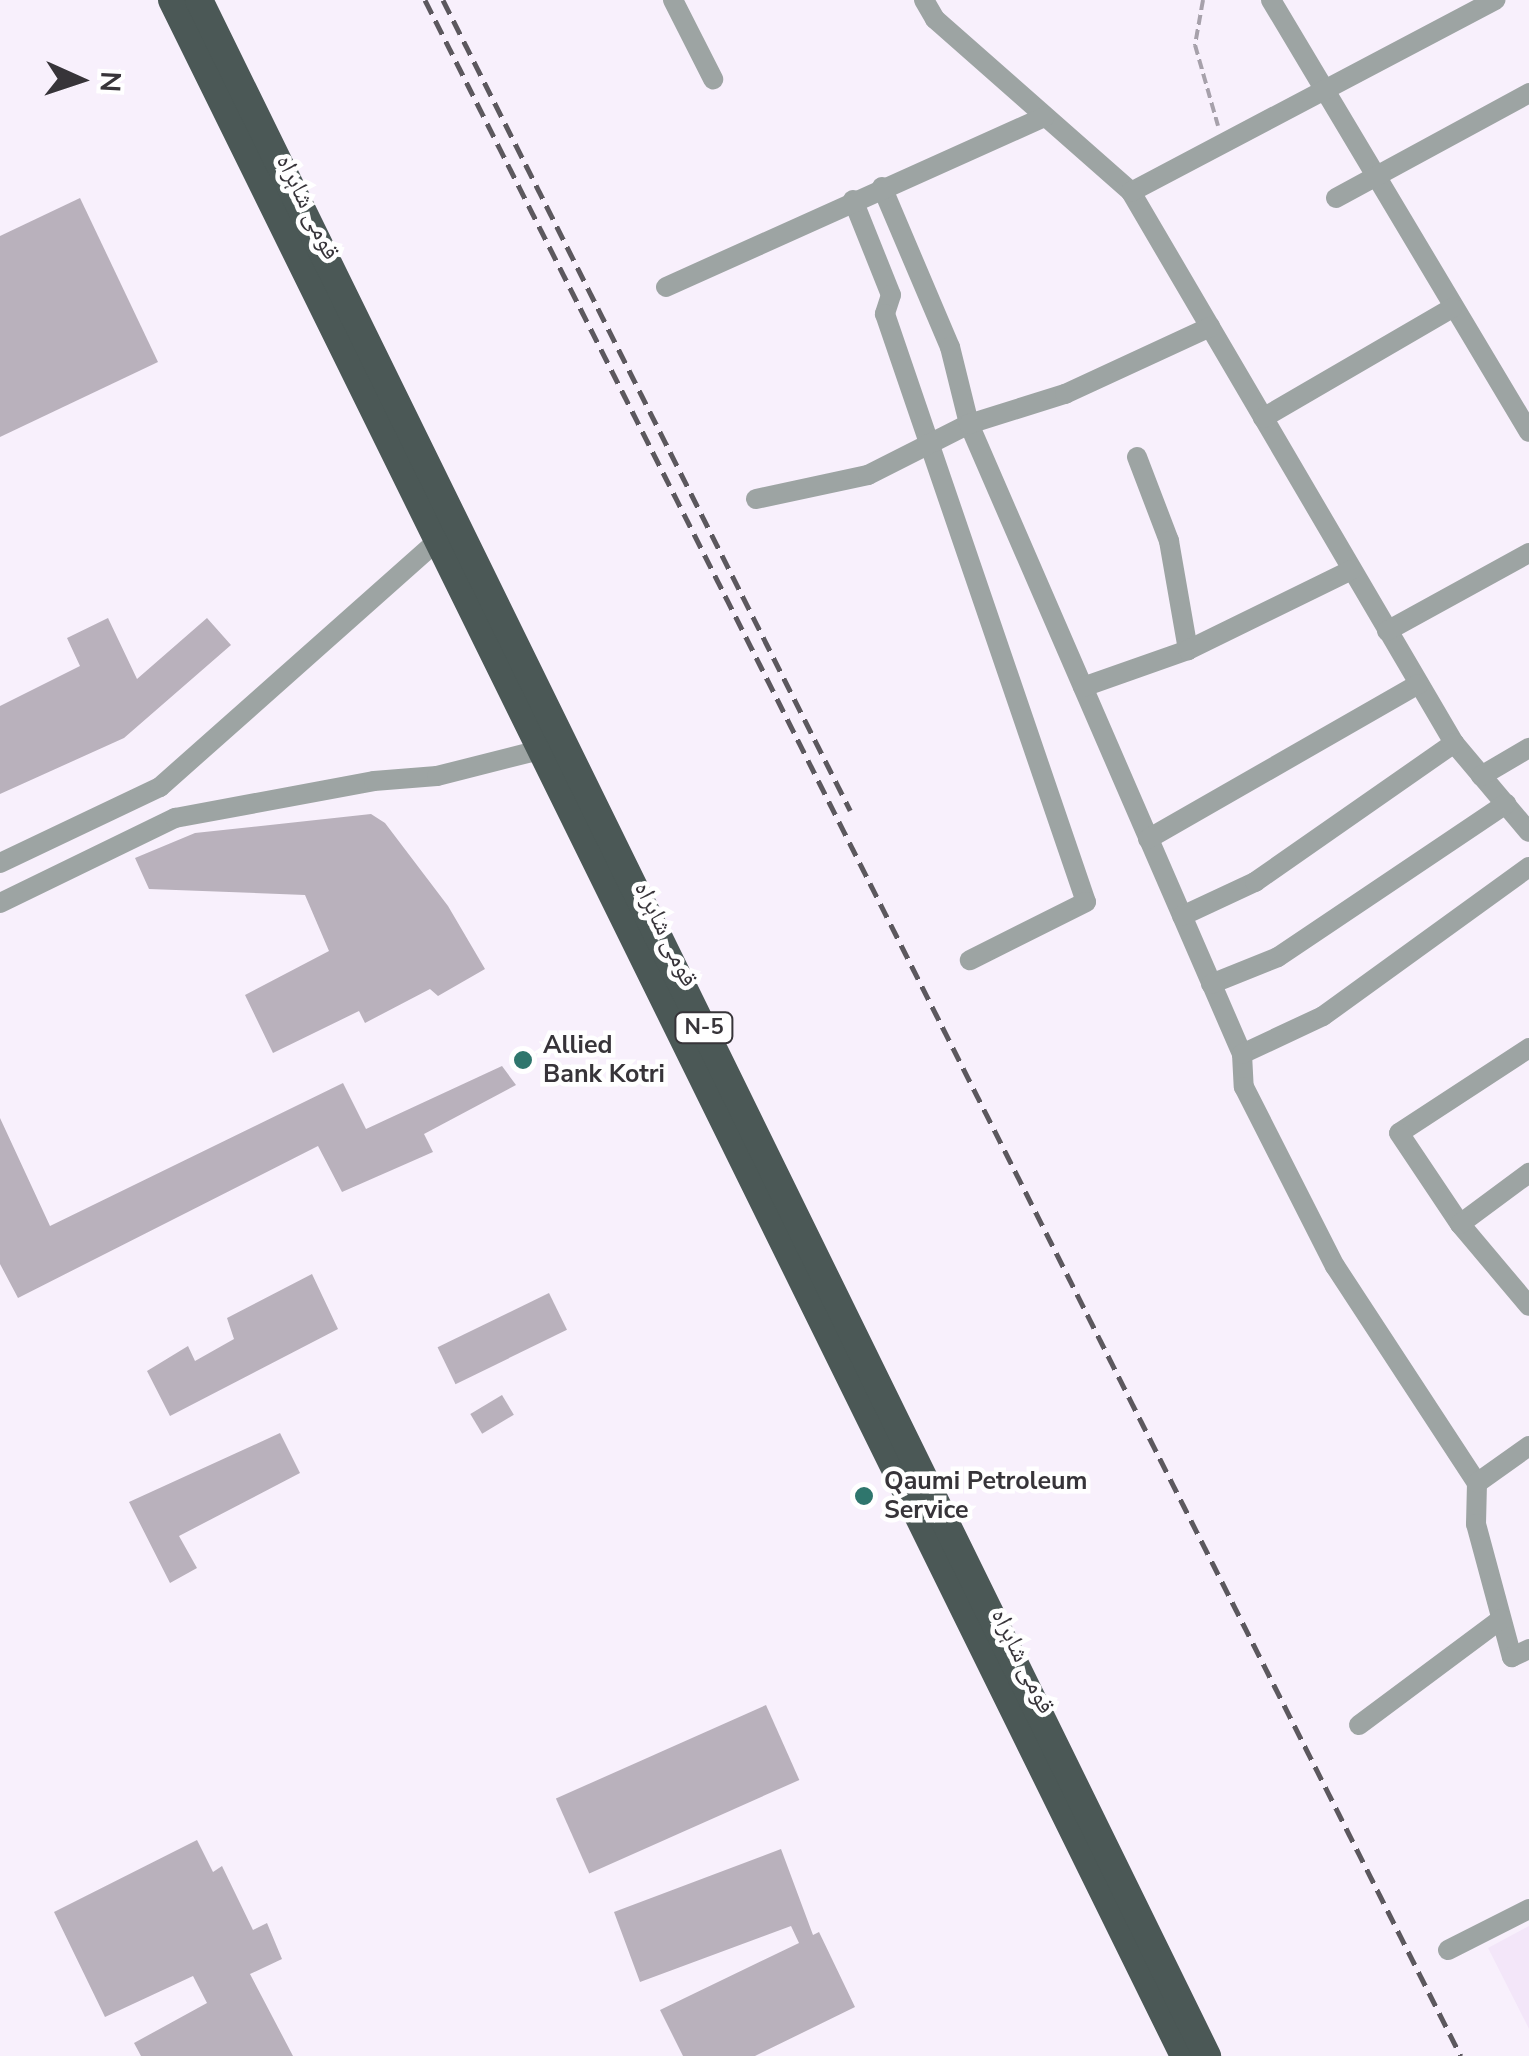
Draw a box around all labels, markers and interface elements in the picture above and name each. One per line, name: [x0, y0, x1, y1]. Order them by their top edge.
north arrow: [30, 30, 130, 130]
text: N: [90, 70, 129, 93]
street label: قومی شاہراہ: [270, 150, 346, 264]
street label: قومی شاہراہ: [628, 877, 704, 991]
road number: N-5: [674, 1011, 734, 1045]
place label: Allied Bank Kotri: [543, 1031, 665, 1090]
marker: Allied Bank Kotri: [512, 1049, 534, 1071]
place label: Qaumi Petroleum Service: [884, 1467, 1087, 1526]
marker: Qaumi Petroleum Service: [853, 1485, 875, 1507]
street label: قومی شاہراہ: [985, 1604, 1061, 1718]

